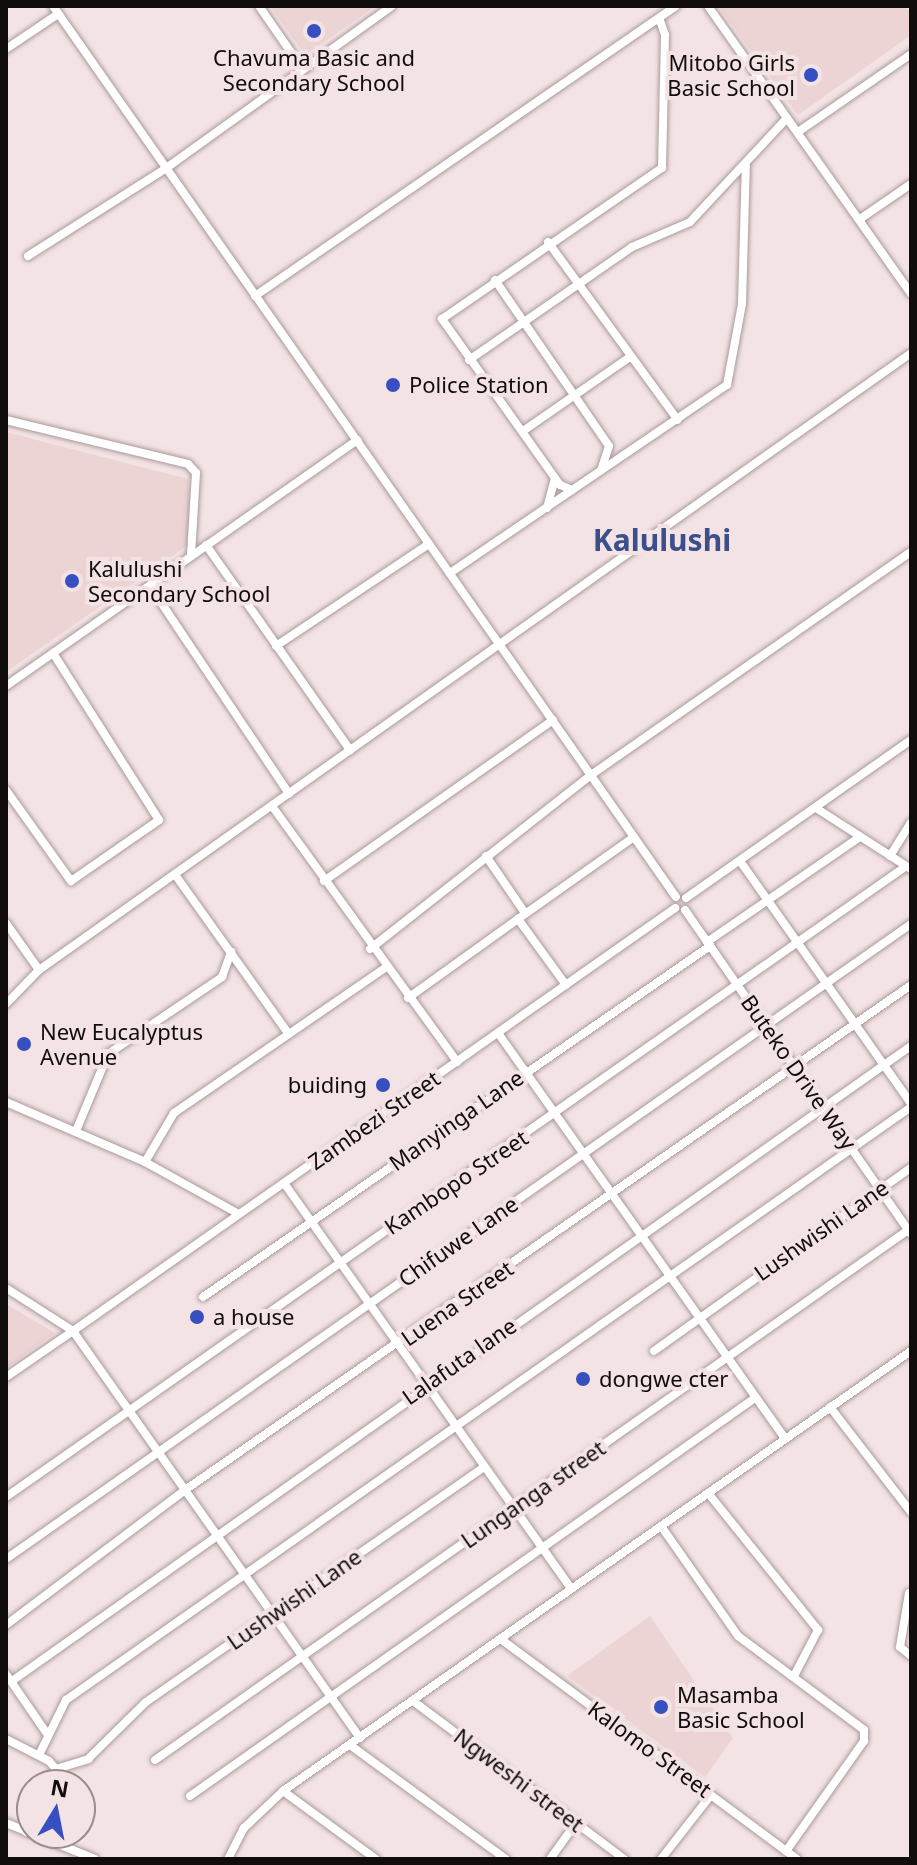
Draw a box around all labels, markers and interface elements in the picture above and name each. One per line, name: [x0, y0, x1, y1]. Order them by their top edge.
marker: Chavuma Basic and Secondary School: [305, 22, 323, 40]
place label: Chavuma Basic and Secondary School: [213, 44, 415, 96]
place label: Mitobo Girls Basic School: [667, 49, 795, 100]
marker: Mitobo Girls Basic School: [802, 66, 820, 84]
place label: Police Station: [409, 372, 549, 398]
marker: Police Station: [384, 376, 402, 394]
district label: Kalulushi: [593, 522, 731, 558]
place label: Kalulushi Secondary School: [88, 555, 270, 606]
marker: Kalulushi Secondary School: [63, 572, 81, 590]
street label: Buteko Drive Way: [736, 990, 862, 1154]
place label: New Eucalyptus Avenue: [40, 1018, 203, 1070]
marker: New Eucalyptus Avenue: [15, 1035, 33, 1053]
street label: Manyinga Lane: [384, 1064, 528, 1176]
street label: Zambezi Street: [303, 1065, 445, 1175]
place label: buiding: [288, 1072, 367, 1098]
marker: buiding: [374, 1076, 392, 1094]
street label: Kambopo Street: [379, 1124, 533, 1240]
street label: Lushwishi Lane: [749, 1174, 893, 1286]
street label: Chifuwe Lane: [393, 1190, 523, 1292]
street label: Luena Street: [396, 1255, 518, 1351]
place label: a house: [213, 1304, 295, 1330]
marker: a house: [188, 1308, 206, 1326]
street label: Lalafuta lane: [397, 1312, 521, 1410]
place label: dongwe cter: [599, 1366, 728, 1392]
marker: dongwe cter: [574, 1370, 592, 1388]
street label: Lunganga street: [456, 1435, 610, 1553]
street label: Lushwishi Lane: [222, 1543, 366, 1655]
place label: Masamba Basic School: [677, 1681, 805, 1732]
street label: Kalomo Street: [583, 1695, 717, 1803]
marker: Masamba Basic School: [652, 1698, 670, 1716]
street label: Ngweshi street: [449, 1723, 589, 1837]
north arrow: [16, 1769, 96, 1849]
text: N: [48, 1771, 71, 1804]

